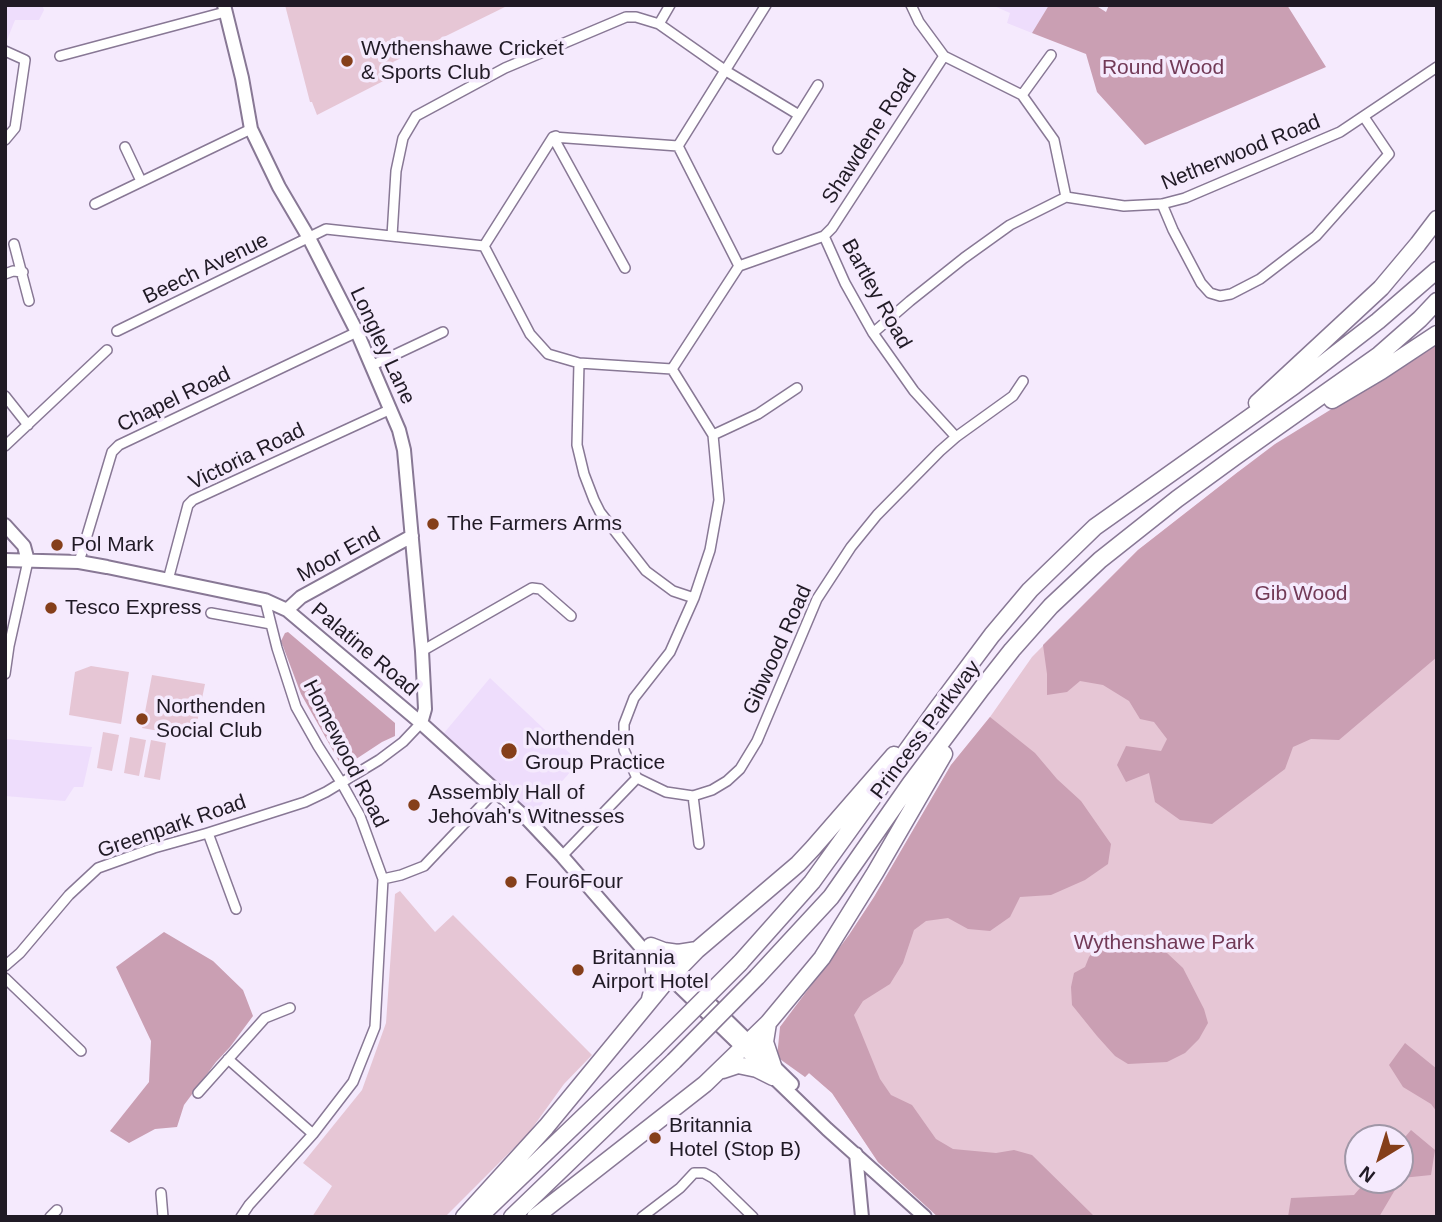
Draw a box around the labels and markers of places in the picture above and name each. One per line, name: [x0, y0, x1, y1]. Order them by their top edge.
place label: Wythenshawe Cricket & Sports Club: [361, 36, 564, 86]
marker: Wythenshawe Cricket & Sports Club: [339, 53, 355, 69]
place label: The Farmers Arms: [447, 511, 622, 537]
marker: The Farmers Arms: [425, 516, 441, 532]
place label: Pol Mark: [71, 532, 154, 558]
marker: Pol Mark: [49, 537, 65, 553]
place label: Tesco Express: [65, 595, 202, 621]
marker: Tesco Express: [43, 600, 59, 616]
place label: Northenden Social Club: [156, 694, 266, 744]
marker: Northenden Social Club: [134, 711, 150, 727]
place label: Northenden Group Practice: [525, 726, 665, 776]
marker: Northenden Group Practice: [499, 741, 519, 761]
place label: Assembly Hall of Jehovah's Witnesses: [428, 780, 625, 830]
marker: Assembly Hall of Jehovah's Witnesses: [406, 797, 422, 813]
place label: Four6Four: [525, 869, 623, 895]
marker: Four6Four: [503, 874, 519, 890]
place label: Britannia Airport Hotel: [592, 945, 709, 995]
marker: Britannia Airport Hotel: [570, 962, 586, 978]
place label: Britannia Hotel (Stop B): [669, 1113, 801, 1163]
marker: Britannia Hotel (Stop B): [647, 1130, 663, 1146]

